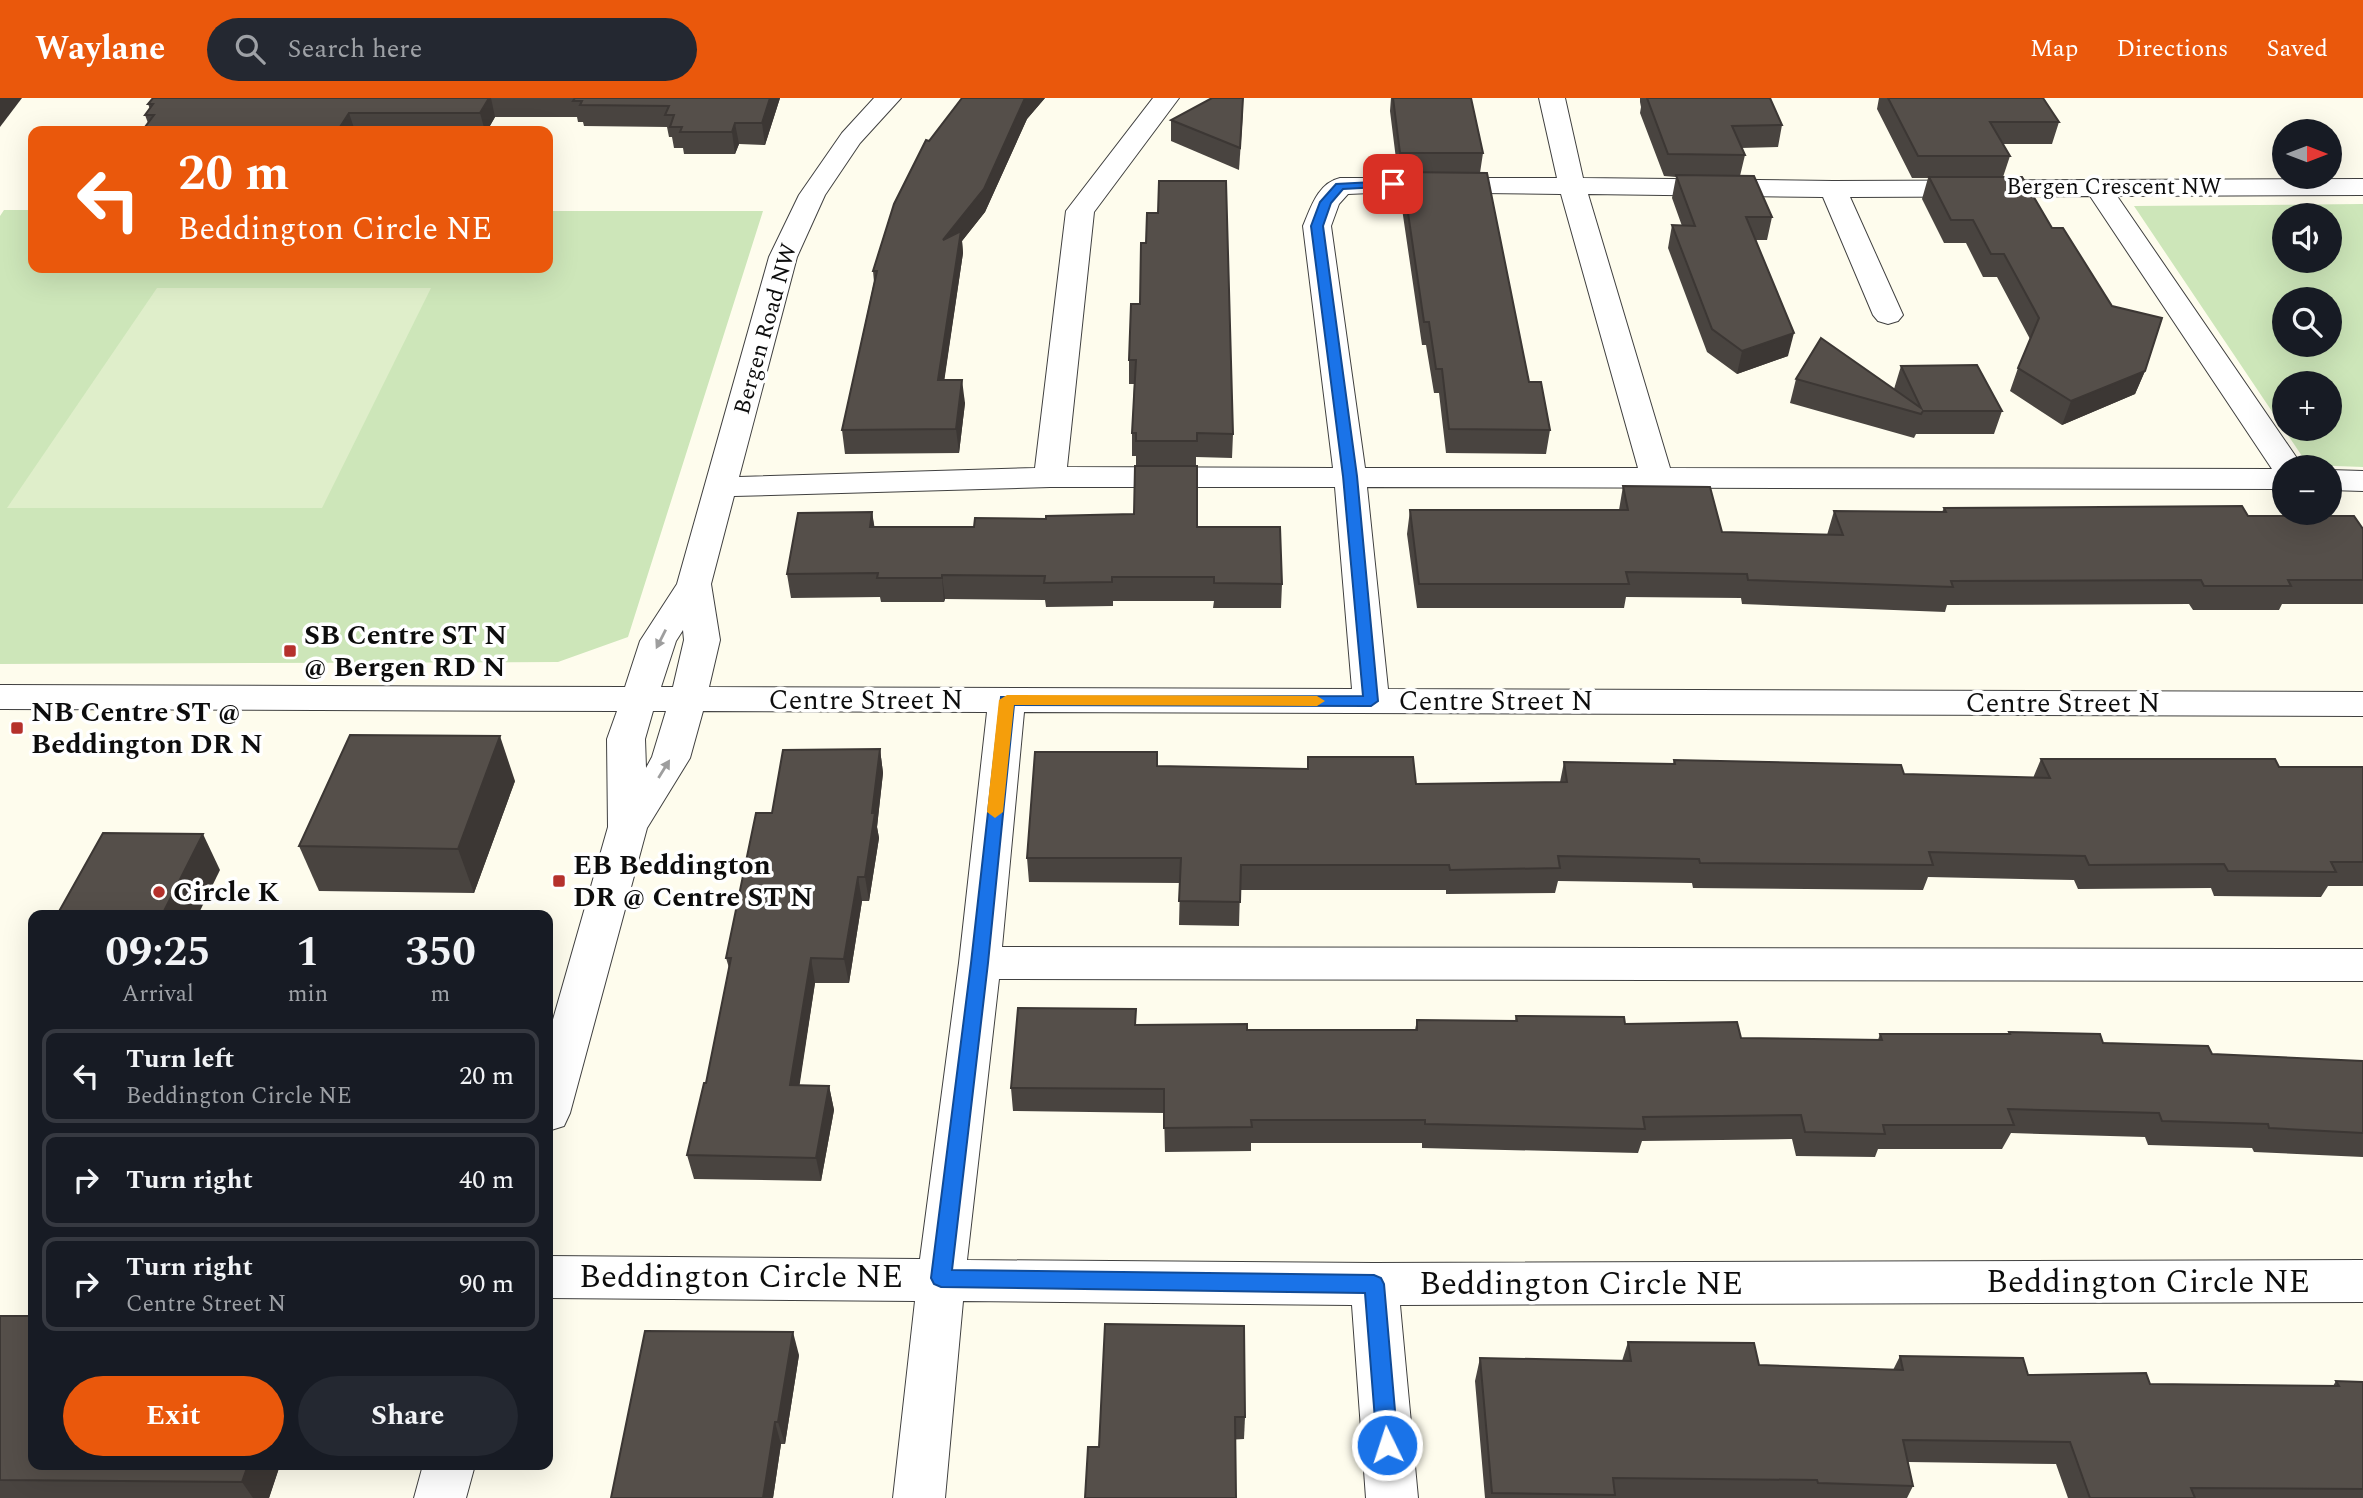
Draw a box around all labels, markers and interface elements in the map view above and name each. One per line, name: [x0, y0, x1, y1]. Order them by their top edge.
search box: [207, 18, 697, 81]
text: Waylane: [35, 24, 165, 74]
text: Search here: [287, 29, 422, 69]
icon: search: [231, 30, 269, 68]
text: Map: [2030, 31, 2078, 67]
text: Directions: [2116, 31, 2228, 67]
text: Saved: [2266, 31, 2328, 67]
north arrow: [2272, 119, 2342, 189]
map controls: [2272, 119, 2342, 525]
text: 20 m: [178, 137, 289, 212]
icon: left: [63, 154, 154, 245]
pin: [1363, 154, 1423, 214]
icon: arrive: [1374, 165, 1412, 203]
street label: Bergen Crescent NW: [2006, 170, 2222, 205]
button: sound: [2272, 203, 2342, 273]
text: Beddington Circle NE: [178, 205, 492, 254]
street label: Bergen Road NW: [725, 239, 807, 419]
button: search: [2272, 287, 2342, 357]
button: +: [2272, 371, 2342, 441]
button: −: [2272, 455, 2342, 525]
place label: SB Centre ST N @ Bergen RD N: [304, 614, 507, 689]
one-way arrow: [655, 629, 666, 649]
marker: SB Centre ST N @ Bergen RD N: [282, 643, 298, 659]
street label: Centre Street N: [769, 679, 963, 722]
street label: Centre Street N: [1399, 680, 1593, 723]
street label: Centre Street N: [1966, 682, 2160, 725]
place label: NB Centre ST @ Beddington DR N: [31, 691, 263, 766]
marker: NB Centre ST @ Beddington DR N: [9, 720, 25, 736]
one-way arrow: [657, 760, 670, 779]
place label: EB Beddington DR @ Centre ST N: [573, 844, 813, 919]
place label: Circle K: [173, 871, 280, 914]
marker: EB Beddington DR @ Centre ST N: [551, 873, 567, 889]
marker: Circle K: [151, 884, 167, 900]
text: 09:25: [105, 921, 211, 984]
text: 1: [296, 921, 320, 984]
text: 350: [405, 921, 476, 984]
text: Arrival: [122, 977, 194, 1012]
text: min: [288, 977, 328, 1012]
text: m: [431, 977, 450, 1012]
text: Turn left: [126, 1039, 234, 1079]
text: 20 m: [459, 1056, 514, 1096]
icon: left: [67, 1057, 105, 1095]
text: Beddington Circle NE: [126, 1079, 352, 1114]
text: Turn right: [126, 1160, 253, 1200]
text: 40 m: [459, 1160, 514, 1200]
icon: right: [67, 1161, 105, 1199]
text: Turn right: [126, 1247, 253, 1287]
street label: Beddington Circle NE: [579, 1252, 903, 1302]
street label: Beddington Circle NE: [1986, 1257, 2310, 1307]
street label: Beddington Circle NE: [1419, 1259, 1743, 1309]
text: 90 m: [459, 1264, 514, 1304]
icon: right: [67, 1265, 105, 1303]
text: Centre Street N: [126, 1287, 286, 1322]
button: Exit: [63, 1376, 284, 1456]
button: Share: [298, 1376, 518, 1456]
position arrow: [1350, 1408, 1424, 1482]

